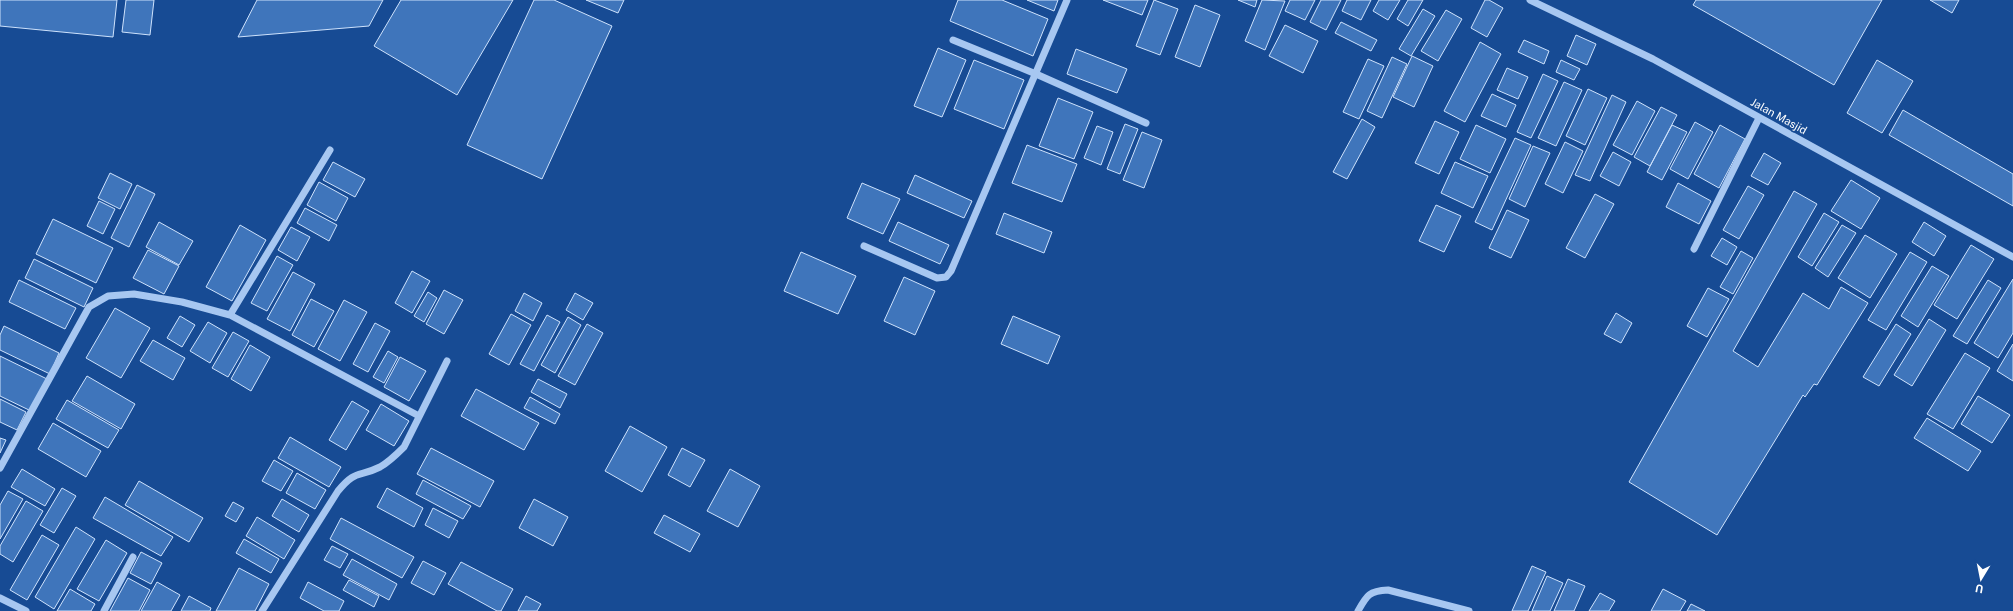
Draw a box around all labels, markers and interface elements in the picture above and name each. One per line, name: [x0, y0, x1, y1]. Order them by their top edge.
street label: Jalan Masjid: [1749, 96, 1809, 136]
north arrow: [1961, 559, 2001, 599]
text: U: [1974, 582, 1984, 595]

